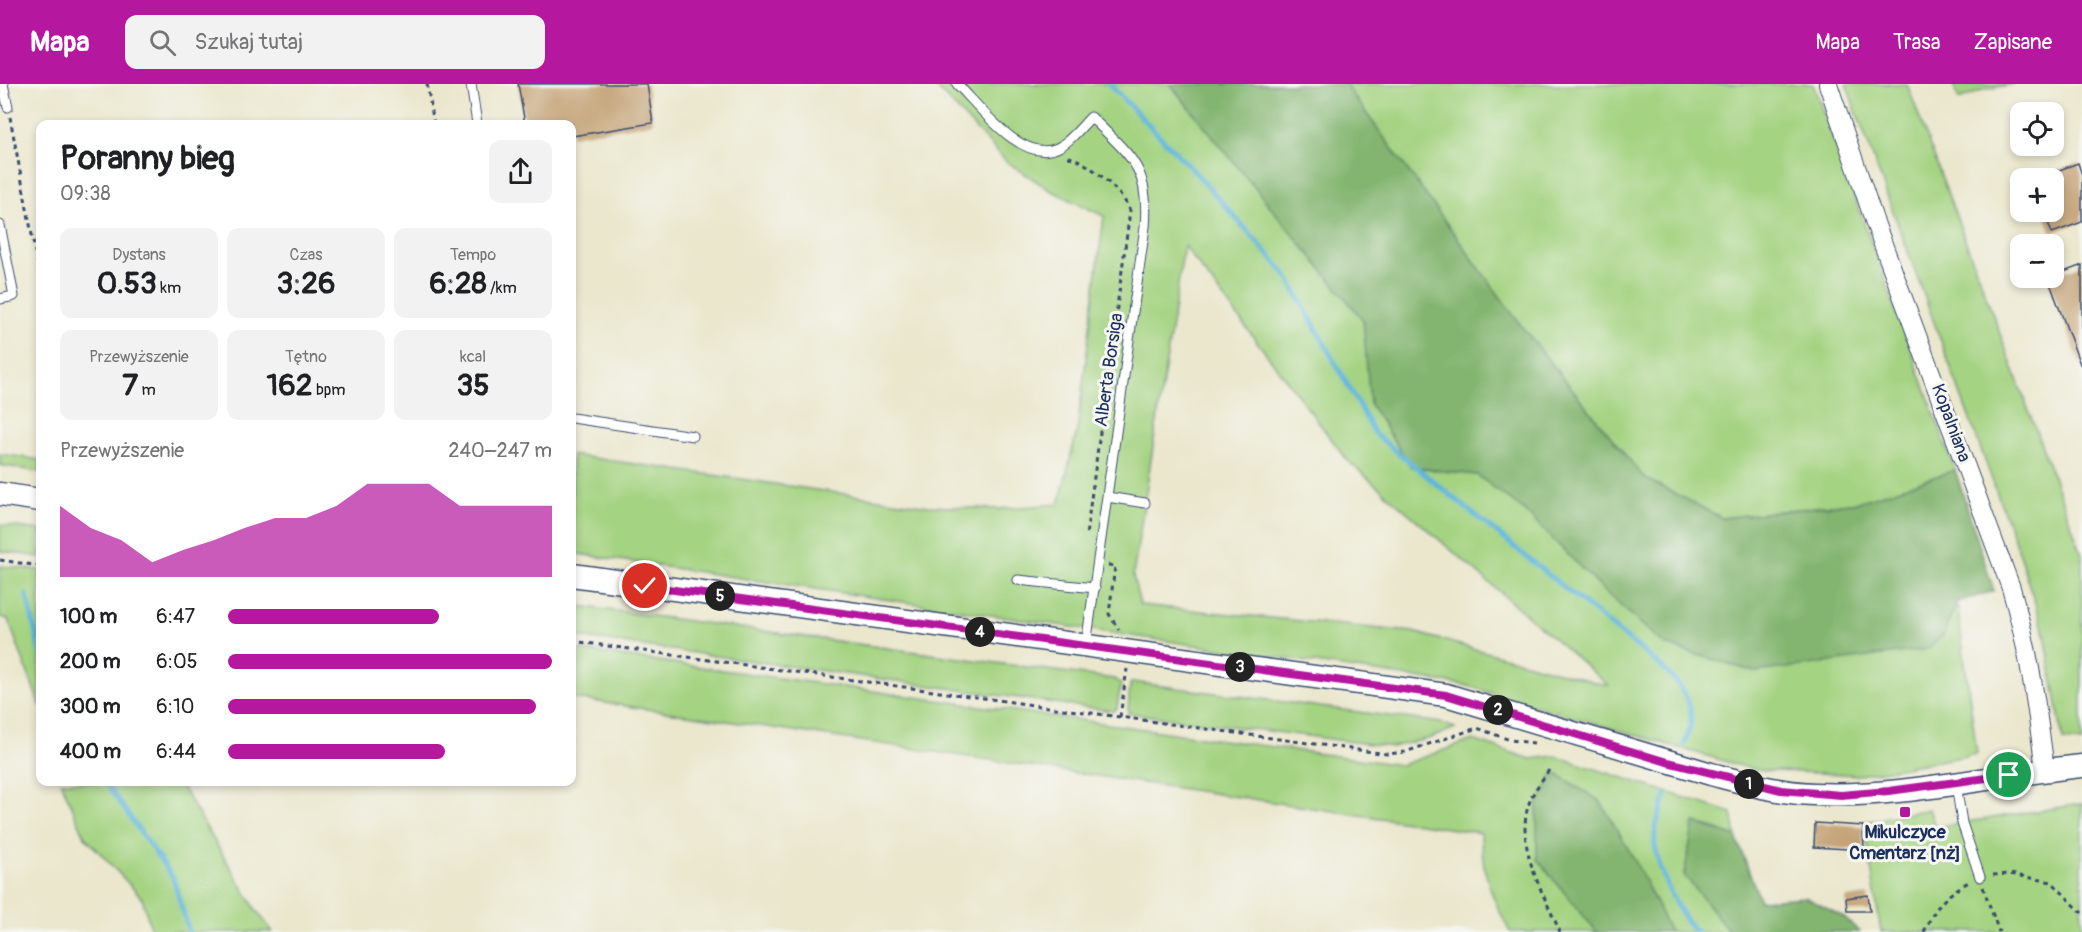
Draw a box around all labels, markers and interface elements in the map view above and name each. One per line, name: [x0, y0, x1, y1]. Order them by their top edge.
search box: [125, 15, 545, 69]
text: Mapa: [30, 25, 89, 60]
icon: search: [146, 26, 179, 59]
text: Szukaj tutaj: [194, 28, 303, 56]
text: Mapa: [1815, 29, 1860, 56]
text: Trasa: [1893, 29, 1941, 56]
text: Zapisane: [1974, 29, 2052, 56]
map controls: [2010, 102, 2064, 288]
button: locate: [2010, 102, 2064, 156]
text: Poranny bieg: [60, 138, 235, 179]
button: share: [489, 140, 552, 203]
button: +: [2010, 168, 2064, 222]
text: 09:38: [60, 181, 111, 206]
button: −: [2010, 234, 2064, 288]
text: Dystans: [112, 245, 166, 265]
text: Czas: [290, 245, 322, 265]
text: Tempo: [450, 245, 496, 265]
text: 0.53: [97, 265, 157, 302]
text: 3:26: [277, 265, 335, 302]
text: 6:28: [429, 265, 487, 302]
text: km: [157, 278, 181, 298]
text: /km: [487, 278, 517, 298]
street label: Alberta Borsiga: [1090, 312, 1128, 428]
text: Przewyższenie: [89, 347, 189, 367]
text: Tętno: [285, 347, 327, 367]
text: kcal: [460, 347, 486, 367]
text: 7: [122, 367, 138, 404]
text: 162: [266, 367, 312, 404]
text: 35: [457, 367, 490, 404]
text: m: [138, 380, 156, 400]
text: bpm: [312, 380, 346, 400]
street label: Kopalniana: [1926, 381, 1976, 465]
text: Przewyższenie: [60, 438, 184, 463]
text: 240–247 m: [448, 438, 552, 463]
pin: [619, 560, 670, 611]
icon: check: [628, 569, 661, 602]
pin: 5: [705, 581, 735, 611]
text: 5: [716, 586, 724, 606]
text: 100 m: [60, 604, 117, 629]
text: 6:47: [156, 604, 195, 629]
pin: 4: [965, 617, 995, 647]
text: 4: [975, 622, 985, 642]
text: 200 m: [60, 649, 121, 674]
text: 6:05: [156, 649, 197, 674]
pin: 3: [1225, 652, 1255, 682]
text: 3: [1236, 657, 1244, 677]
text: 300 m: [60, 694, 121, 719]
text: 6:10: [156, 694, 194, 719]
pin: 2: [1483, 695, 1513, 725]
text: 2: [1494, 700, 1502, 720]
text: 400 m: [60, 739, 121, 764]
text: 6:44: [156, 739, 196, 764]
pin: [1983, 749, 2034, 800]
icon: arrive: [1992, 758, 2025, 791]
pin: 1: [1734, 769, 1764, 799]
text: 1: [1746, 774, 1752, 794]
marker: Mikulczyce Cmentarz [nż]: [1898, 805, 1912, 819]
place label: Mikulczyce Cmentarz [nż]: [1849, 821, 1961, 865]

